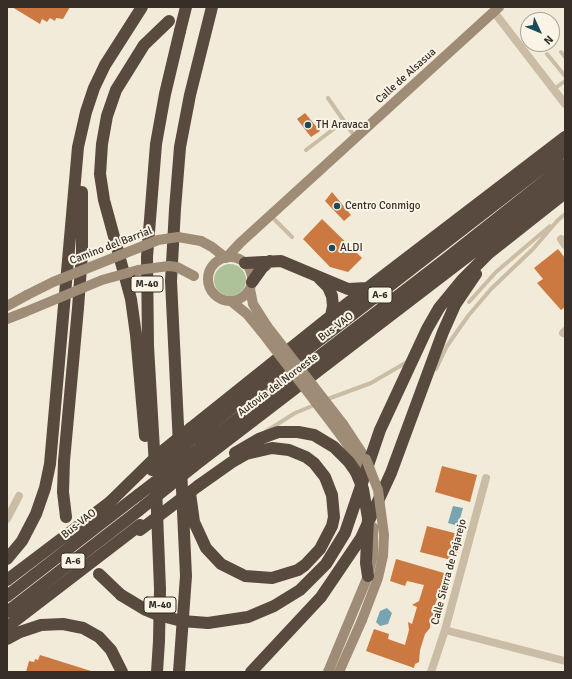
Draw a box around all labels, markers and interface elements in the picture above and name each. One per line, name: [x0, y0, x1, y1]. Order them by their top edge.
north arrow: [520, 12, 560, 52]
text: N: [541, 33, 556, 47]
street label: Calle de Alsasua: [373, 45, 439, 107]
place label: TH Aravaca: [316, 118, 369, 132]
marker: TH Aravaca: [303, 120, 313, 130]
place label: Centro Conmigo: [345, 199, 420, 213]
marker: Centro Conmigo: [332, 201, 342, 211]
street label: Camino del Barrial: [68, 224, 154, 268]
place label: ALDI: [340, 241, 363, 255]
marker: ALDI: [327, 243, 337, 253]
road number: M-40: [131, 276, 163, 292]
road number: A-6: [368, 287, 392, 303]
street label: Bus-VAO: [316, 310, 356, 344]
street label: Autovía del Noroeste: [235, 350, 321, 420]
street label: Bus-VAO: [59, 506, 99, 542]
street label: Calle Sierra de Pajarejo: [429, 518, 469, 626]
road number: A-6: [61, 553, 85, 569]
road number: M-40: [144, 597, 176, 613]

